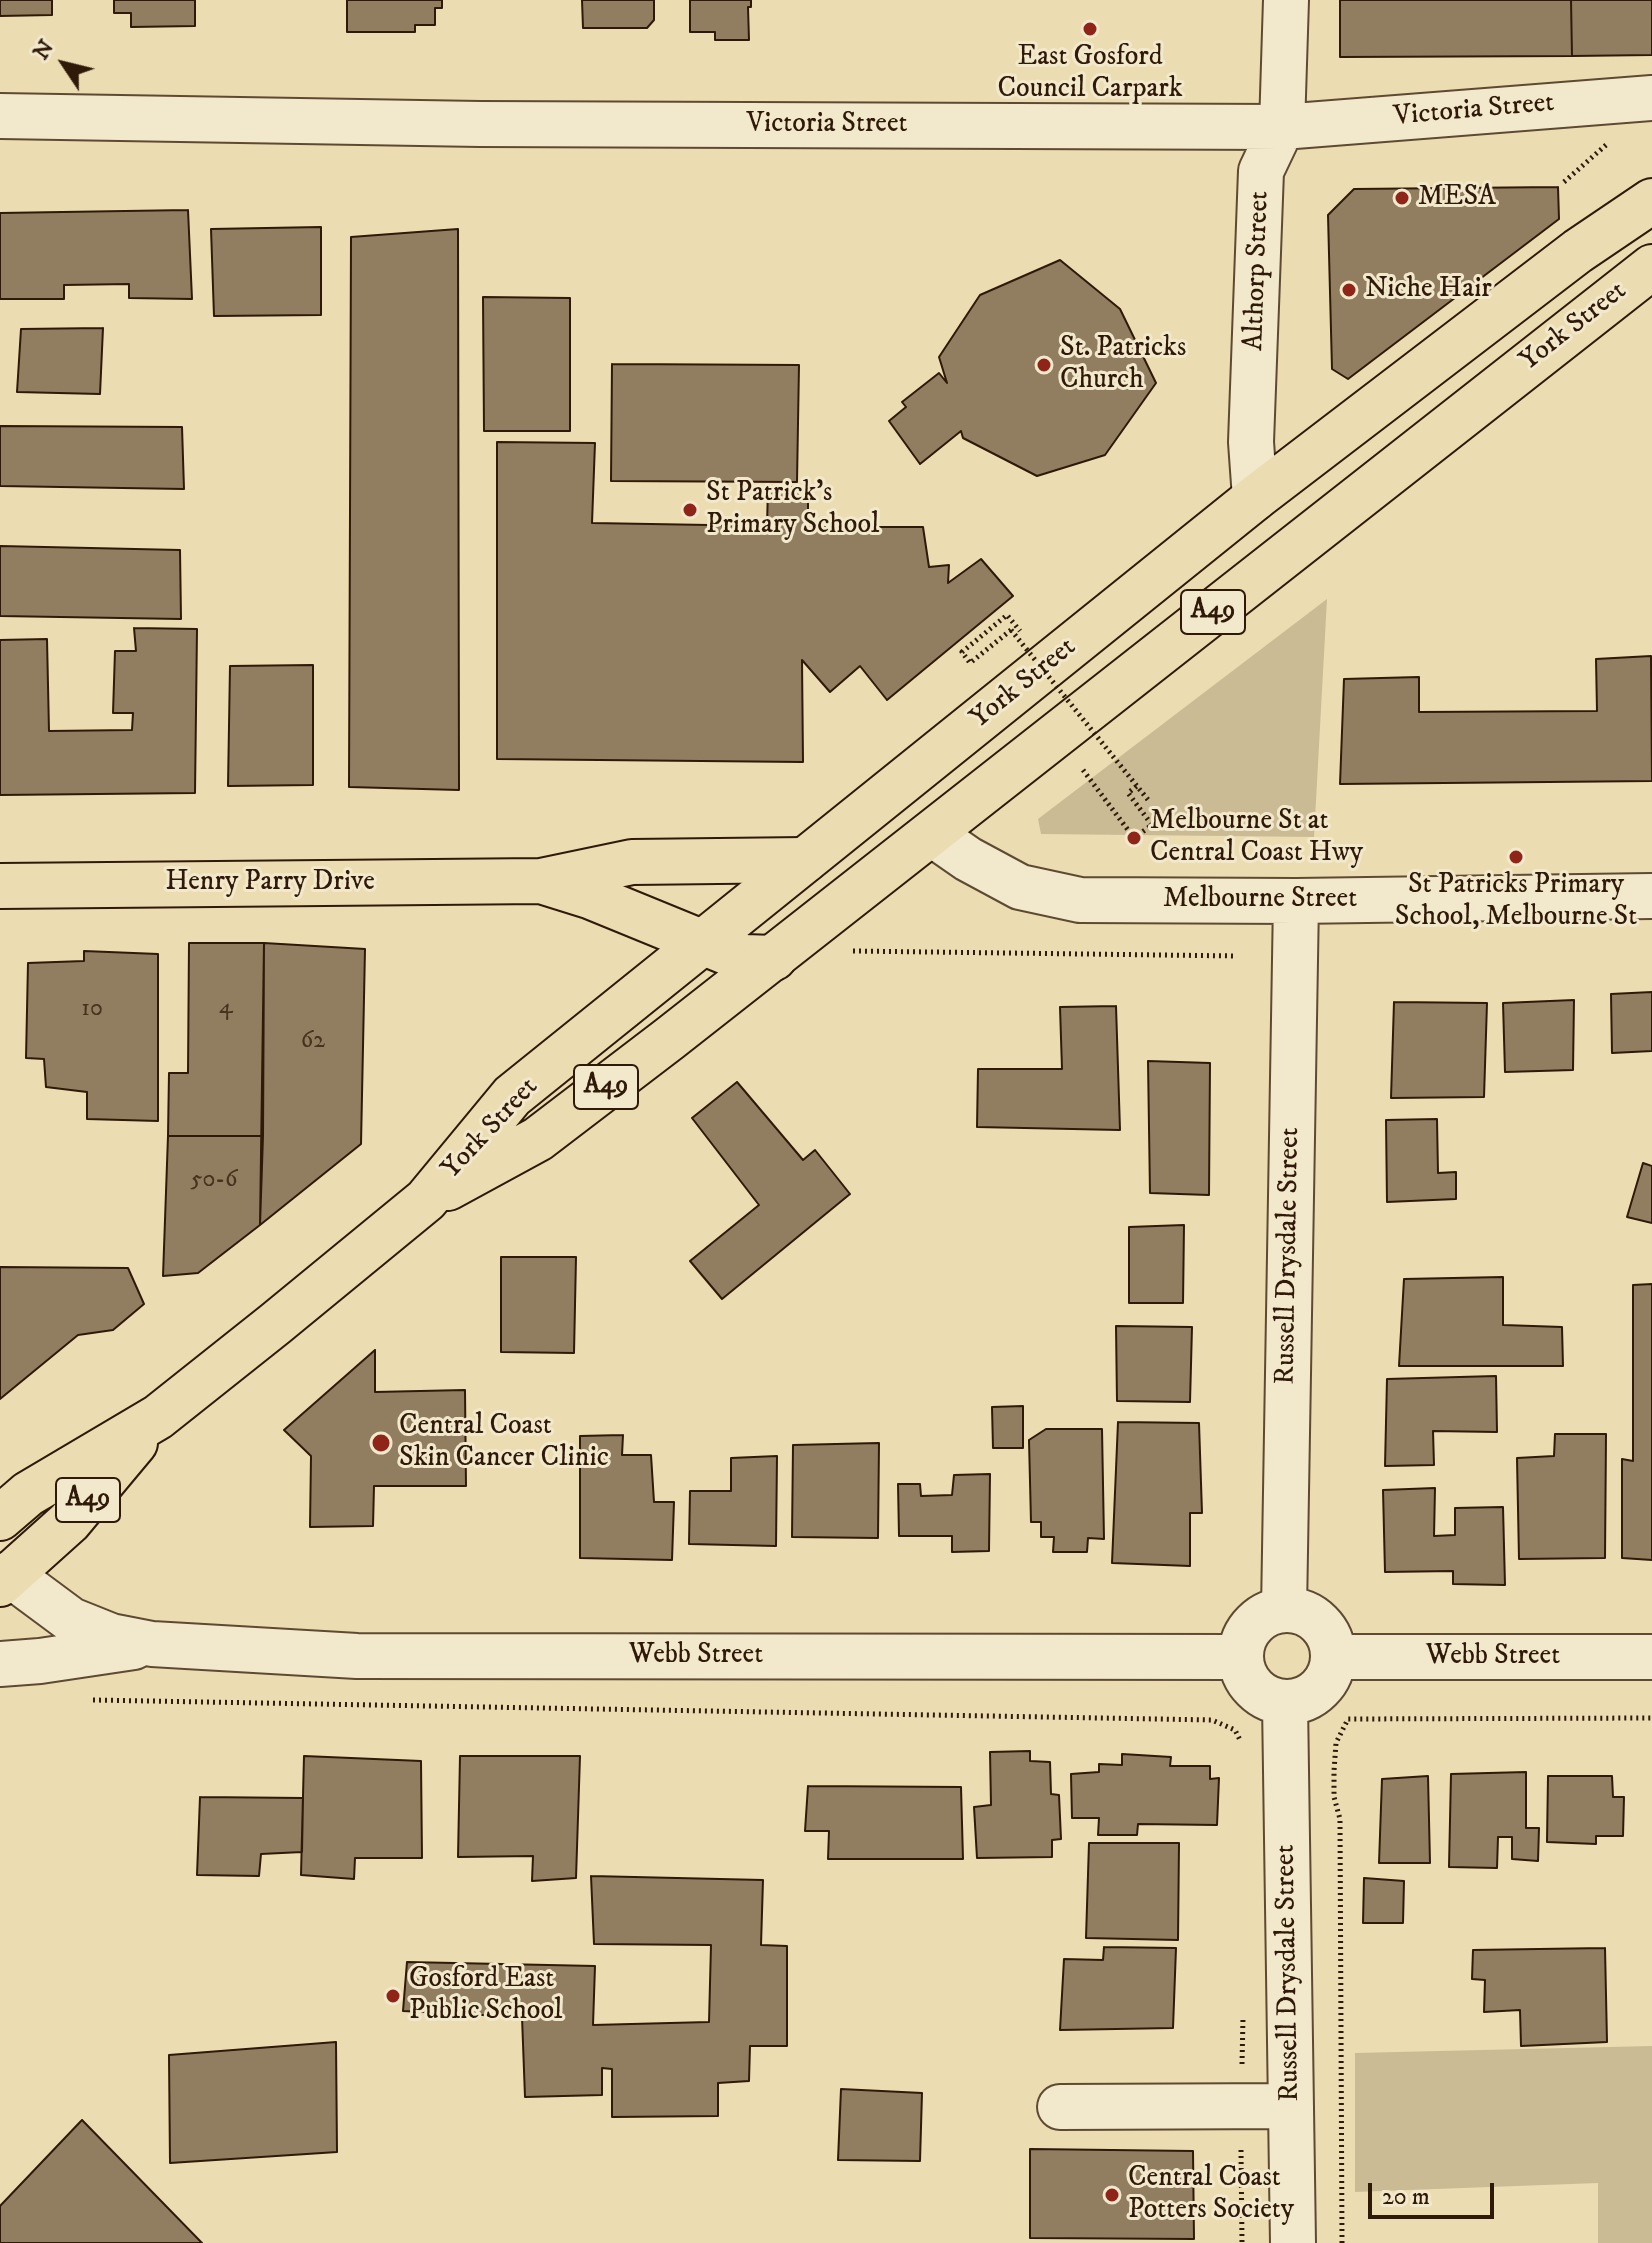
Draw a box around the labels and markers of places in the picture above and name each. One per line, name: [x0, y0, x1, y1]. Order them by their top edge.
marker: East Gosford Council Carpark: [1081, 20, 1099, 38]
place label: East Gosford Council Carpark: [997, 41, 1183, 107]
place label: MESA: [1418, 181, 1496, 215]
marker: MESA: [1393, 189, 1411, 207]
place label: Niche Hair: [1365, 273, 1492, 307]
marker: Niche Hair: [1340, 281, 1358, 299]
place label: St. Patricks Church: [1060, 332, 1186, 398]
marker: St. Patricks Church: [1035, 356, 1053, 374]
place label: St Patrick's Primary School: [706, 477, 879, 543]
marker: St Patrick's Primary School: [681, 501, 699, 519]
place label: Melbourne St at Central Coast Hwy: [1150, 805, 1363, 871]
marker: Melbourne St at Central Coast Hwy: [1125, 829, 1143, 847]
marker: St Patricks Primary School, Melbourne St: [1507, 848, 1525, 866]
place label: St Patricks Primary School, Melbourne St: [1395, 869, 1637, 935]
place label: Central Coast Skin Cancer Clinic: [399, 1410, 609, 1476]
marker: Central Coast Skin Cancer Clinic: [370, 1432, 392, 1454]
place label: Gosford East Public School: [409, 1963, 562, 2029]
marker: Gosford East Public School: [384, 1987, 402, 2005]
place label: Central Coast Potters Society: [1128, 2162, 1294, 2228]
marker: Central Coast Potters Society: [1103, 2186, 1121, 2204]

